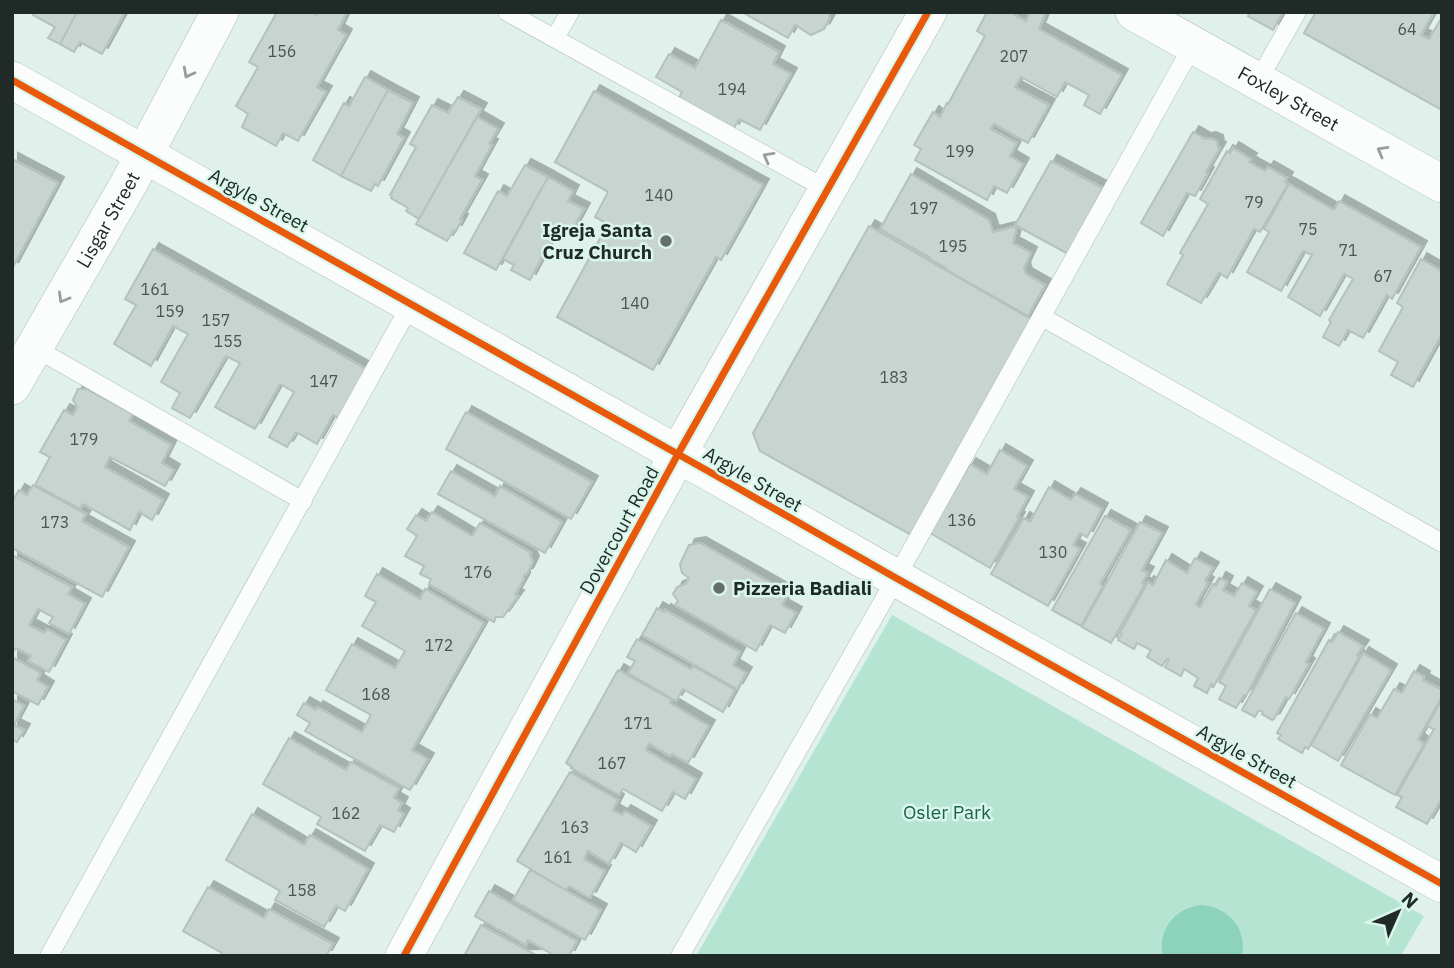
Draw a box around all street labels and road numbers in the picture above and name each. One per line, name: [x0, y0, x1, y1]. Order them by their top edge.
street label: Foxley Street: [1234, 61, 1343, 136]
street label: Argyle Street: [205, 163, 313, 237]
street label: Lisgar Street: [71, 167, 145, 272]
street label: Argyle Street: [699, 441, 807, 517]
street label: Dovercourt Road: [574, 462, 664, 598]
street label: Argyle Street: [1193, 719, 1301, 793]

